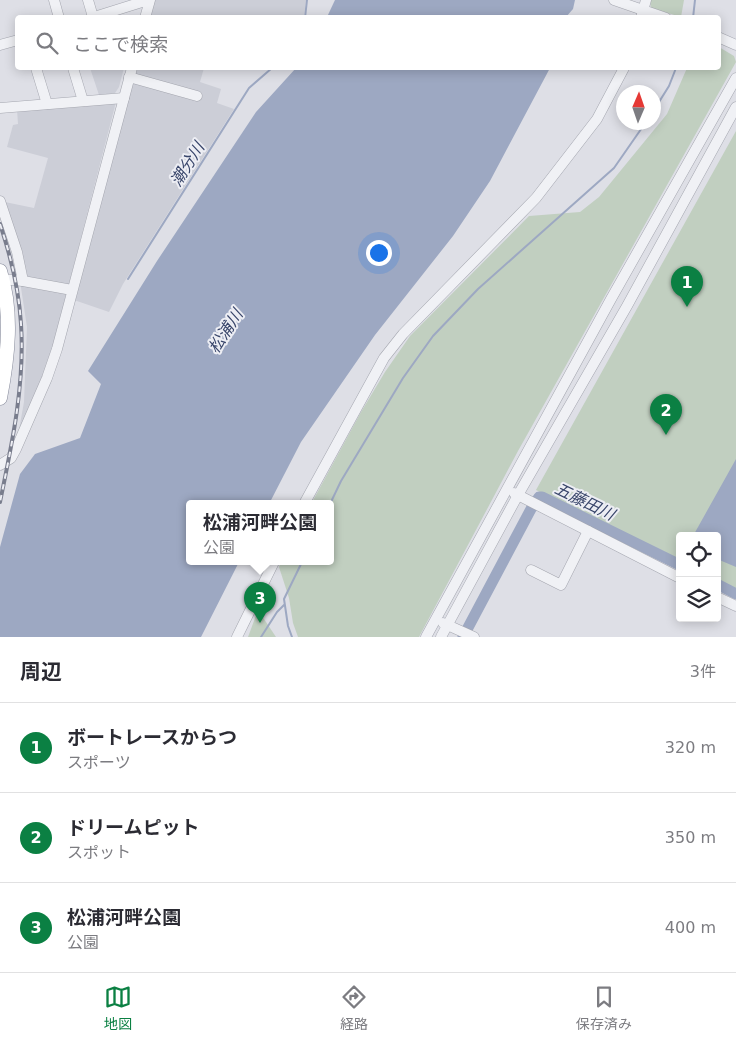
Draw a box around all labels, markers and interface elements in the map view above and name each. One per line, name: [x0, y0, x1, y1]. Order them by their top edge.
search box: [15, 15, 721, 70]
icon: search: [33, 29, 61, 57]
text: ここで検索: [73, 33, 168, 55]
north arrow: [616, 85, 661, 130]
water label: 潮分川: [167, 137, 209, 190]
your location: [366, 240, 392, 266]
pin: 1: [671, 266, 703, 307]
water label: 松浦川: [204, 304, 248, 357]
pin: 2: [650, 394, 682, 435]
water label: 五藤田川: [552, 479, 619, 525]
popup: [186, 500, 334, 565]
text: 松浦河畔公園: [203, 511, 317, 533]
map controls: [676, 532, 721, 622]
button: locate: [676, 532, 721, 577]
text: 公園: [203, 538, 235, 557]
button: layers: [676, 577, 721, 622]
pin: 3: [244, 582, 276, 623]
text: 周辺: [20, 660, 62, 684]
text: 3件: [690, 662, 716, 681]
text: ボートレースからつ: [67, 726, 237, 748]
text: 1: [30, 738, 42, 757]
text: 320 m: [665, 738, 716, 757]
text: スポーツ: [67, 753, 131, 772]
text: ドリームピット: [67, 816, 199, 838]
text: 2: [30, 828, 42, 847]
text: 350 m: [665, 828, 716, 847]
text: スポット: [67, 843, 131, 862]
text: 松浦河畔公園: [67, 906, 181, 928]
text: 3: [30, 918, 42, 937]
text: 400 m: [665, 918, 716, 937]
text: 公園: [67, 933, 99, 952]
tab: 地図: [104, 983, 132, 1033]
tab: 経路: [340, 983, 368, 1033]
tab: 保存済み: [576, 983, 632, 1033]

